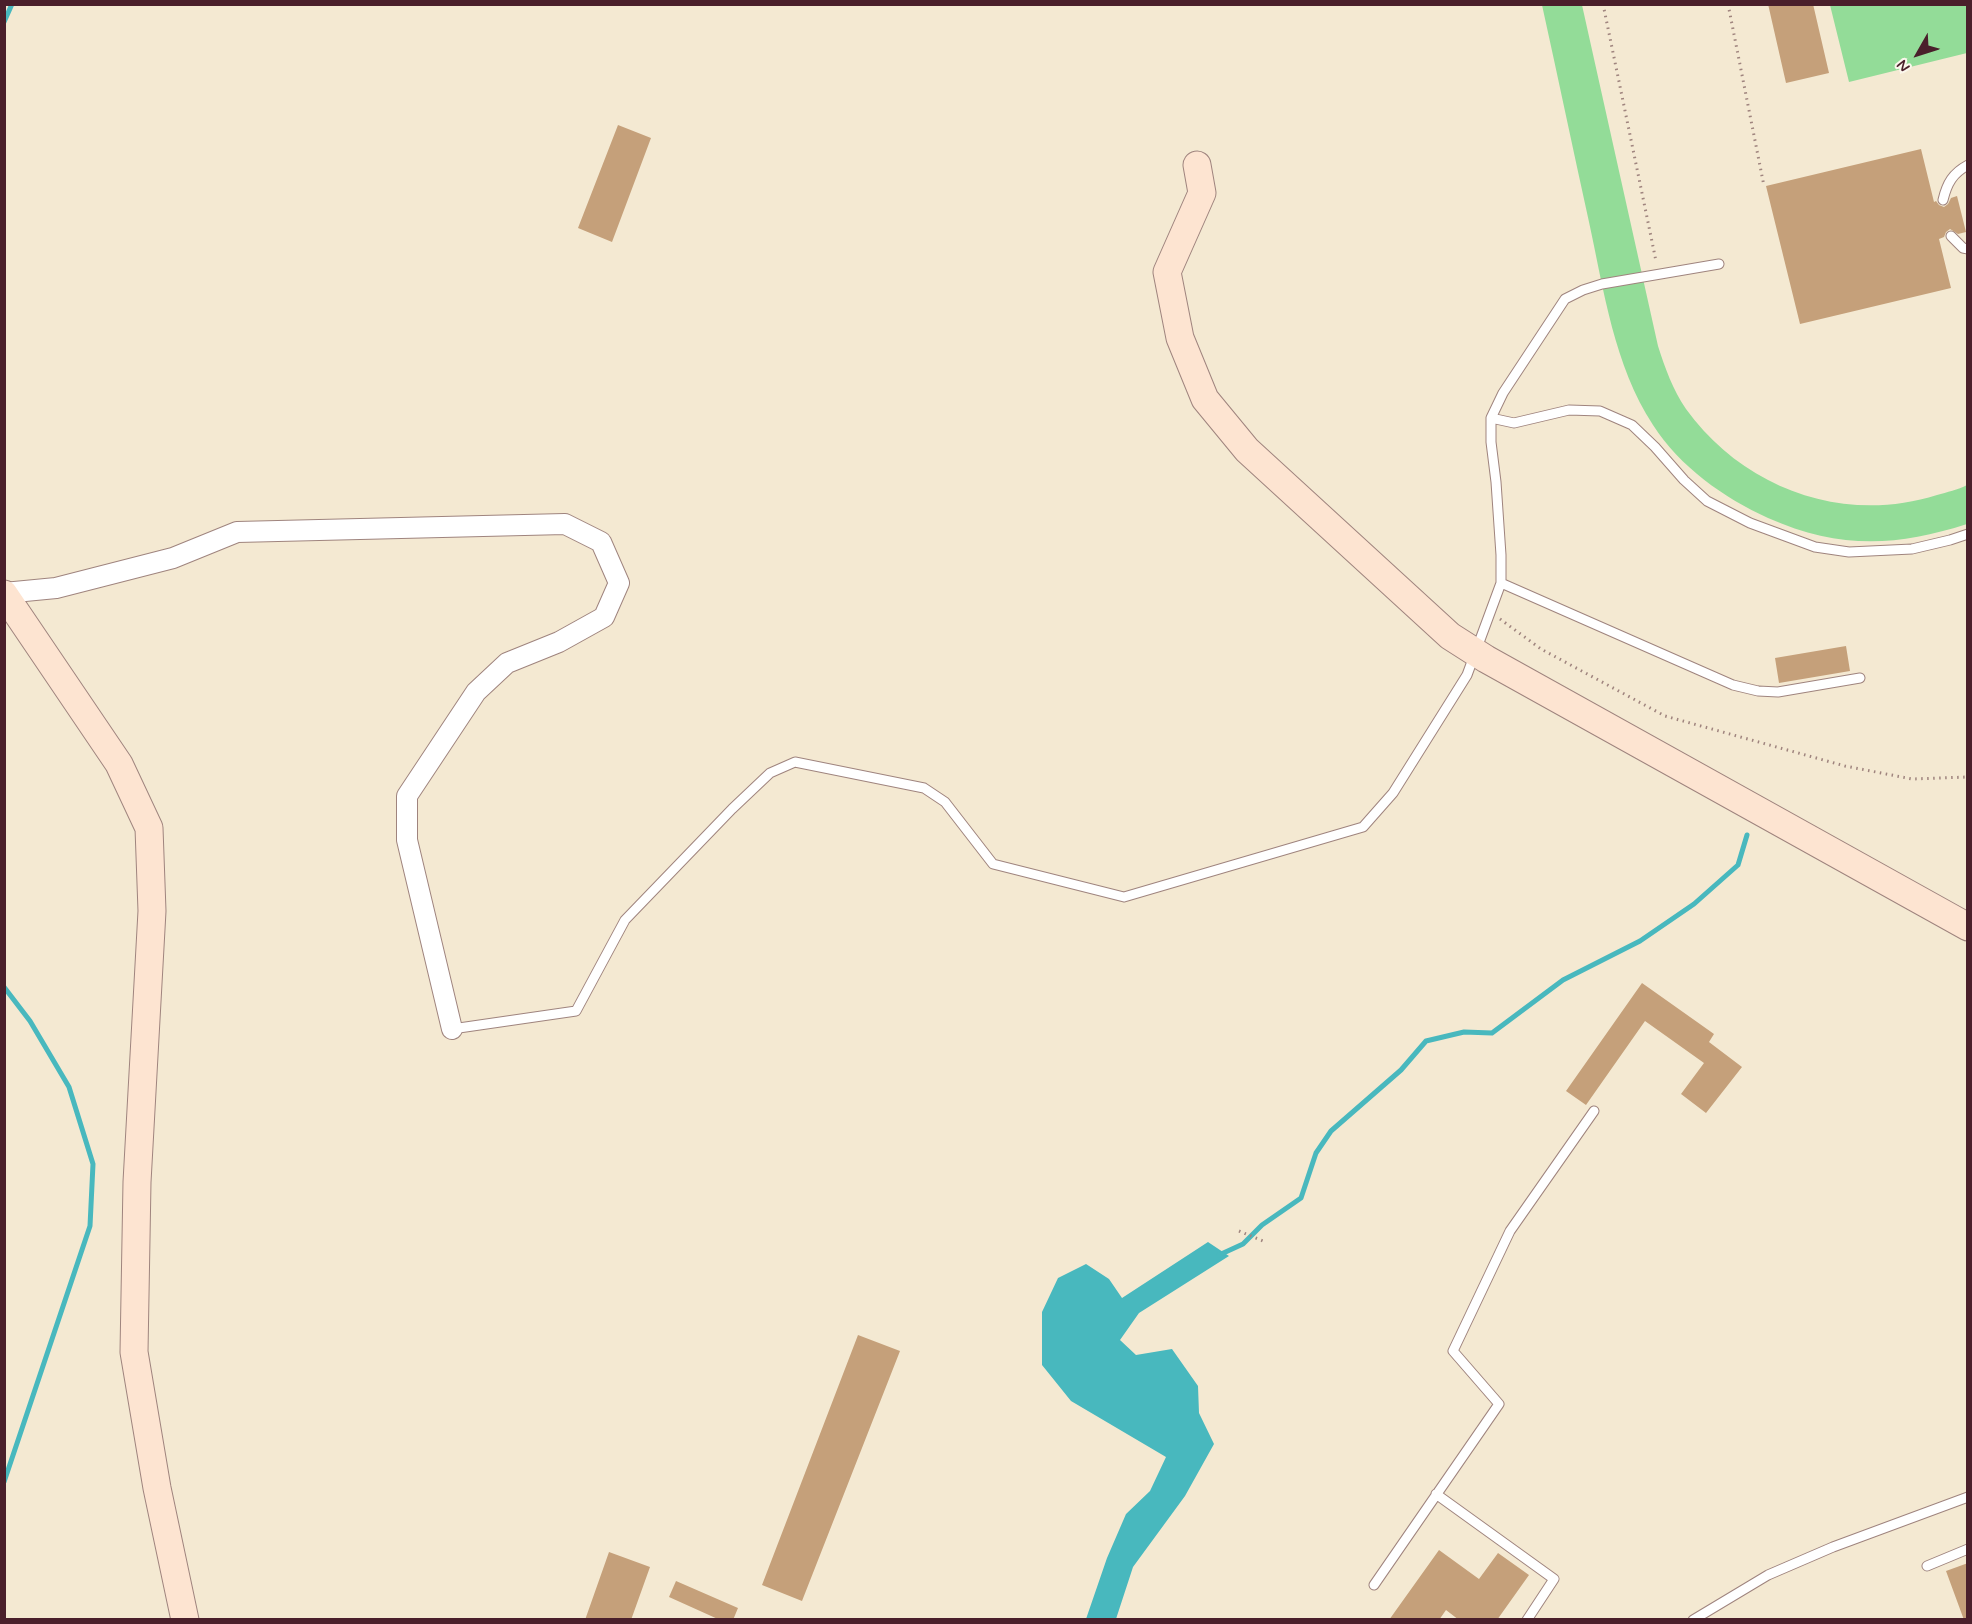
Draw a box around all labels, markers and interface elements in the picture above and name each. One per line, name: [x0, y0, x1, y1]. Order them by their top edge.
north arrow: [1888, 24, 1948, 84]
text: N: [1892, 55, 1915, 76]

